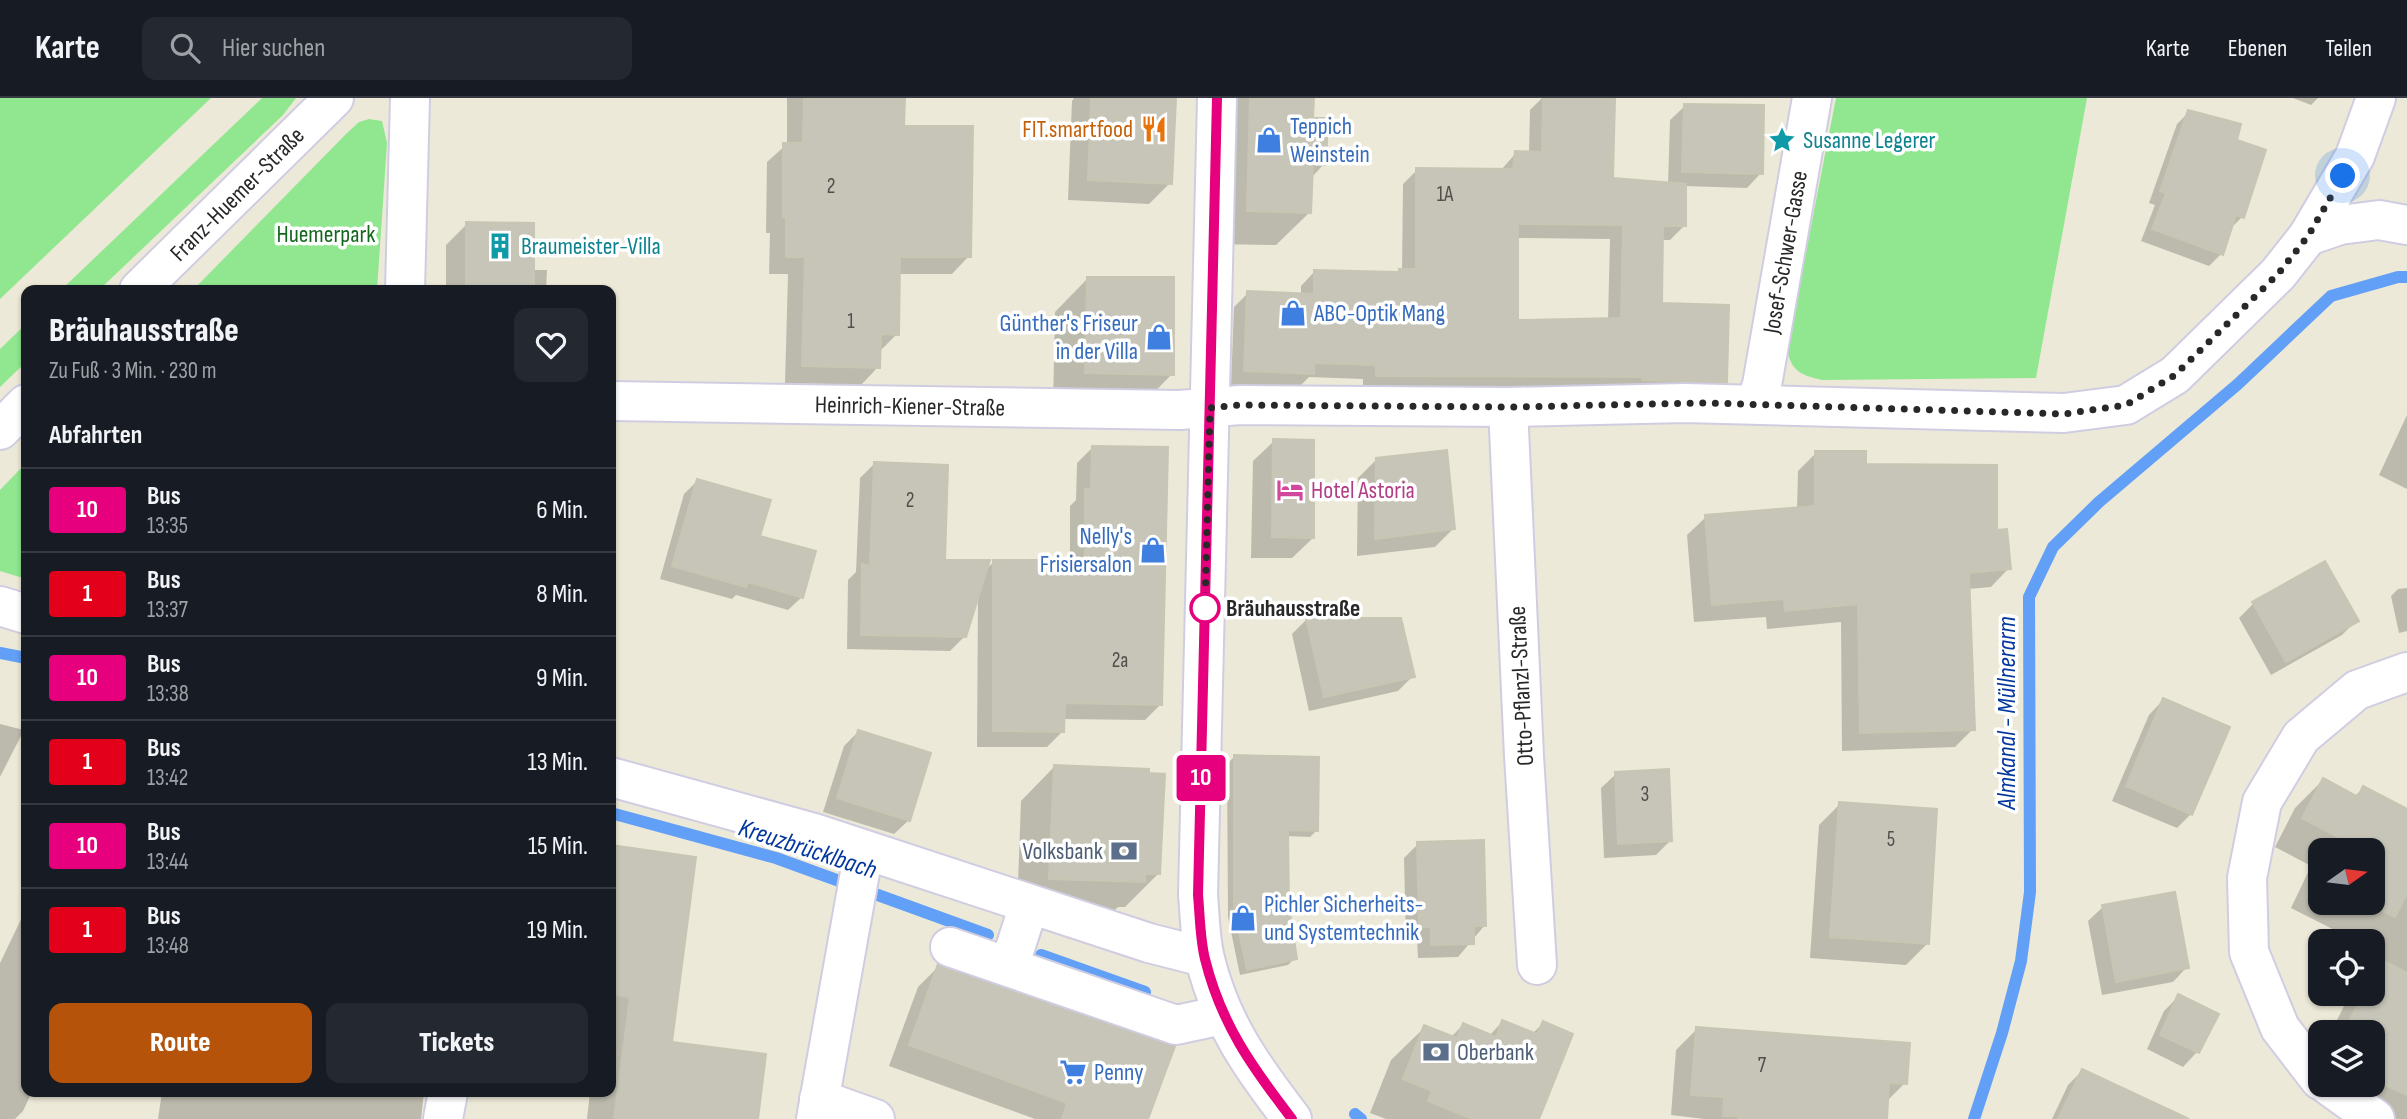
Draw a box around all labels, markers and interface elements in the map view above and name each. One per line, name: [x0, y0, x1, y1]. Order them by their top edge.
search box: [142, 17, 632, 80]
text: Karte: [35, 28, 100, 68]
icon: search: [166, 29, 204, 67]
text: Hier suchen: [222, 33, 325, 64]
text: Karte: [2146, 34, 2190, 63]
text: Ebenen: [2228, 34, 2287, 63]
text: Teilen: [2325, 34, 2372, 63]
place label: Teppich Weinstein: [1290, 112, 1370, 169]
restaurant icon: FIT.smartfood: [1139, 114, 1169, 144]
place label: FIT.smartfood: [1022, 115, 1133, 144]
street label: Franz-Huemer-Straße: [164, 121, 310, 267]
shop icon: Teppich Weinstein: [1254, 125, 1284, 155]
place icon: Susanne Legerer: [1767, 125, 1797, 155]
place label: Susanne Legerer: [1803, 126, 1936, 155]
your location: [2325, 158, 2360, 193]
street label: Josef-Schwer-Gasse: [1757, 168, 1814, 337]
house number: 2: [827, 174, 835, 199]
house number: 1A: [1437, 182, 1454, 207]
park label: Huemerpark: [276, 220, 376, 249]
building icon: Braumeister-Villa: [485, 231, 515, 261]
place label: Braumeister-Villa: [521, 232, 661, 261]
shop icon: ABC-Optik Mang: [1278, 298, 1308, 328]
place label: ABC-Optik Mang: [1313, 299, 1445, 328]
button: heart: [514, 308, 588, 382]
house number: 1: [847, 309, 855, 334]
place label: Günther's Friseur in der Villa: [999, 309, 1138, 366]
text: Bräuhausstraße: [49, 311, 239, 351]
shop icon: Günther's Friseur in der Villa: [1144, 322, 1174, 352]
text: Zu Fuß · 3 Min. · 230 m: [49, 357, 217, 385]
street label: Heinrich-Kiener-Straße: [815, 390, 1005, 423]
text: Abfahrten: [49, 420, 142, 451]
hotel icon: Hotel Astoria: [1275, 475, 1305, 505]
place label: Hotel Astoria: [1311, 476, 1415, 505]
text: Bus: [147, 481, 181, 512]
house number: 2: [906, 488, 914, 513]
text: 10: [77, 495, 98, 524]
text: 6 Min.: [536, 495, 588, 526]
text: 13:35: [147, 512, 188, 540]
place label: Nelly's Frisiersalon: [1040, 522, 1132, 579]
shop icon: Nelly's Frisiersalon: [1138, 535, 1168, 565]
text: Bus: [147, 565, 181, 596]
text: 1: [83, 579, 92, 608]
text: 8 Min.: [536, 579, 588, 610]
marker: Bräuhausstraße: [1190, 593, 1220, 623]
place label: Bräuhausstraße: [1226, 594, 1360, 623]
text: 13:37: [147, 596, 188, 624]
street label: Otto-Pflanzl-Straße: [1503, 605, 1540, 767]
water label: Almkanal - Müllnerarm: [1992, 616, 2023, 811]
house number: 2a: [1112, 648, 1128, 673]
text: Bus: [147, 649, 181, 680]
text: 10: [77, 663, 98, 692]
text: 9 Min.: [536, 663, 588, 694]
text: 13:38: [147, 680, 189, 708]
text: Bus: [147, 733, 181, 764]
text: 1: [83, 747, 92, 776]
text: 13 Min.: [528, 747, 588, 778]
line badge: 10: [1170, 755, 1232, 801]
text: 10: [1191, 763, 1211, 792]
text: 13:42: [147, 764, 188, 792]
house number: 3: [1641, 782, 1649, 807]
water label: Kreuzbrücklbach: [735, 813, 881, 886]
text: Bus: [147, 817, 181, 848]
house number: 5: [1887, 827, 1895, 852]
text: 10: [77, 831, 98, 860]
text: 15 Min.: [528, 831, 588, 862]
bank icon: Volksbank: [1109, 836, 1139, 866]
place label: Volksbank: [1022, 837, 1103, 866]
north arrow: [2308, 838, 2385, 915]
map controls: [2308, 838, 2385, 1097]
text: 13:44: [147, 848, 188, 876]
place label: Pichler Sicherheits- und Systemtechnik: [1264, 890, 1423, 947]
text: Bus: [147, 901, 181, 932]
shop icon: Pichler Sicherheits- und Systemtechnik: [1228, 903, 1258, 933]
text: 1: [83, 915, 92, 944]
text: 19 Min.: [527, 915, 588, 946]
button: locate: [2308, 929, 2385, 1006]
text: 13:48: [147, 932, 189, 960]
button: Route: [49, 1003, 312, 1083]
button: Tickets: [326, 1003, 588, 1083]
button: layers: [2308, 1020, 2385, 1097]
bank icon: Oberbank: [1421, 1037, 1451, 1067]
place label: Oberbank: [1457, 1038, 1534, 1067]
house number: 7: [1758, 1053, 1767, 1078]
supermarket icon: Penny: [1058, 1057, 1088, 1087]
place label: Penny: [1094, 1058, 1144, 1087]

